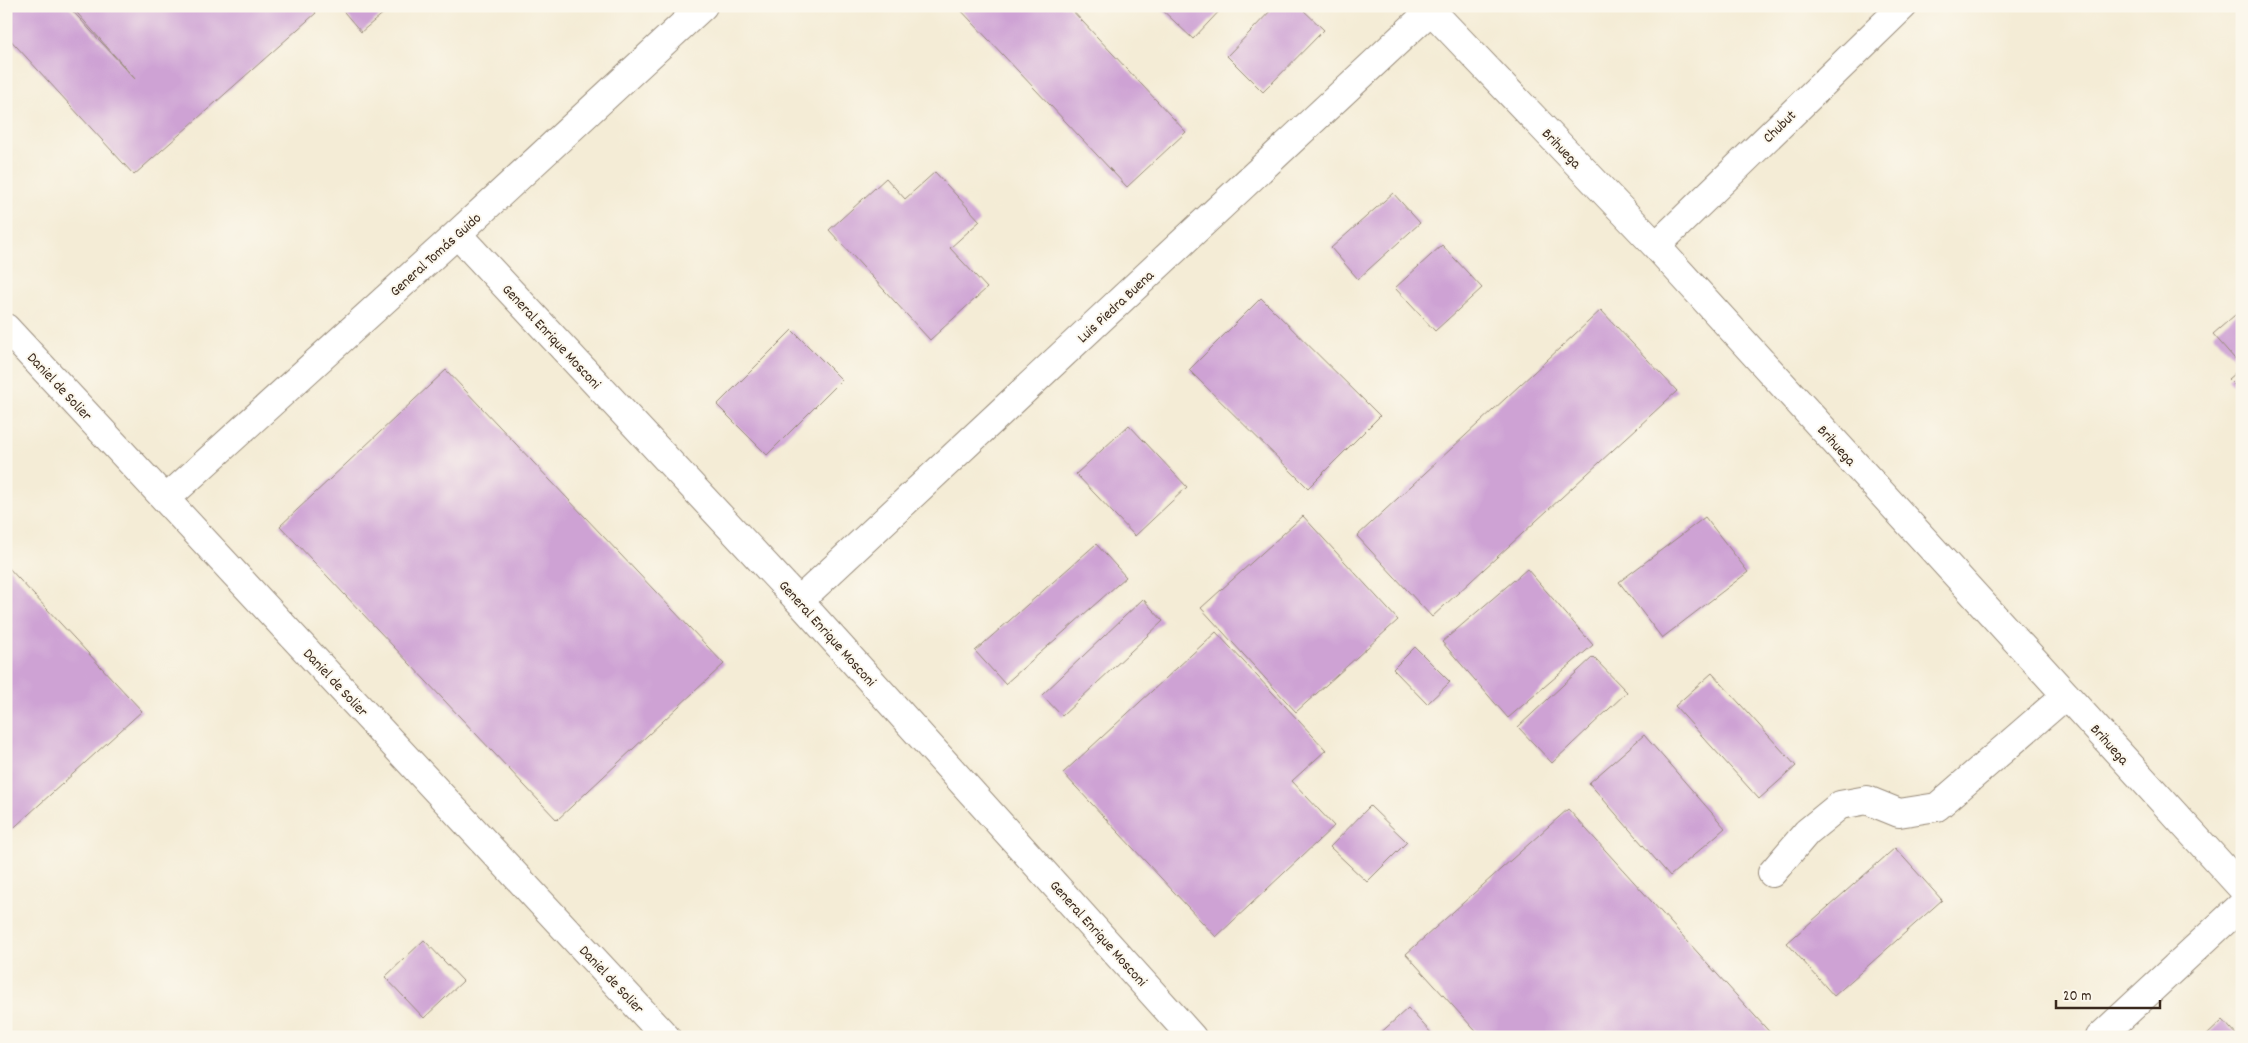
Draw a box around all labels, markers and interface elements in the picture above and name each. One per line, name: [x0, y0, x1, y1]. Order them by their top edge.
street label: Chubut: [1759, 106, 1802, 149]
street label: Brihuega: [1536, 124, 1586, 175]
street label: General Tomás Guido: [386, 208, 487, 303]
street label: Luis Piedra Buena: [1073, 265, 1161, 349]
street label: General Enrique Mosconi: [496, 280, 605, 395]
street label: Daniel de Solier: [21, 348, 97, 427]
street label: Brihuega: [1811, 421, 1861, 473]
street label: General Enrique Mosconi: [773, 576, 881, 693]
street label: Daniel de Solier: [297, 644, 373, 723]
street label: Brihuega: [2084, 720, 2134, 772]
street label: General Enrique Mosconi: [1044, 876, 1152, 993]
street label: Daniel de Solier: [573, 941, 649, 1020]
scale bar: [2056, 978, 2159, 1010]
text: 20 m: [2063, 986, 2091, 1008]

